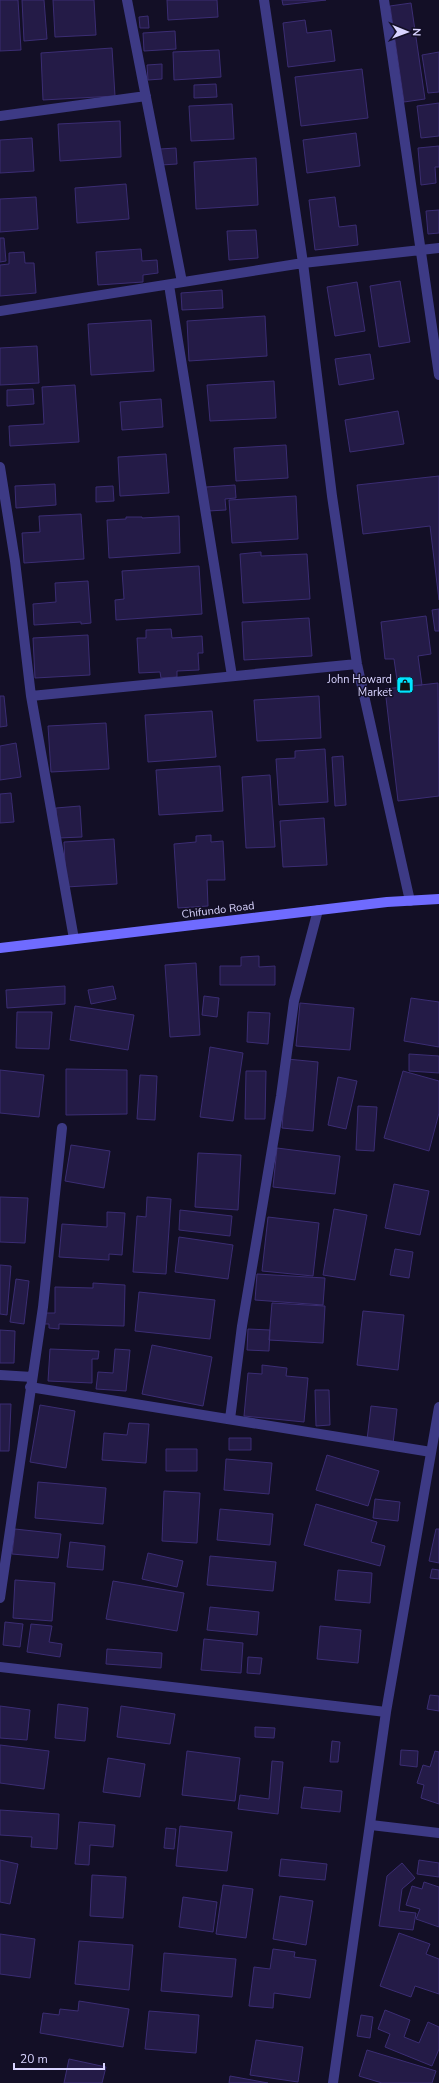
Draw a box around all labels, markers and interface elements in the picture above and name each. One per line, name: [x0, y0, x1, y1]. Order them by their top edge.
north arrow: [387, 12, 427, 52]
text: N: [409, 28, 424, 36]
place label: John Howard Market: [326, 672, 392, 700]
shop icon: John Howard Market: [395, 675, 415, 695]
street label: Chifundo Road: [181, 898, 255, 922]
scale bar: [14, 2045, 104, 2071]
text: 20 m: [20, 2051, 48, 2067]

